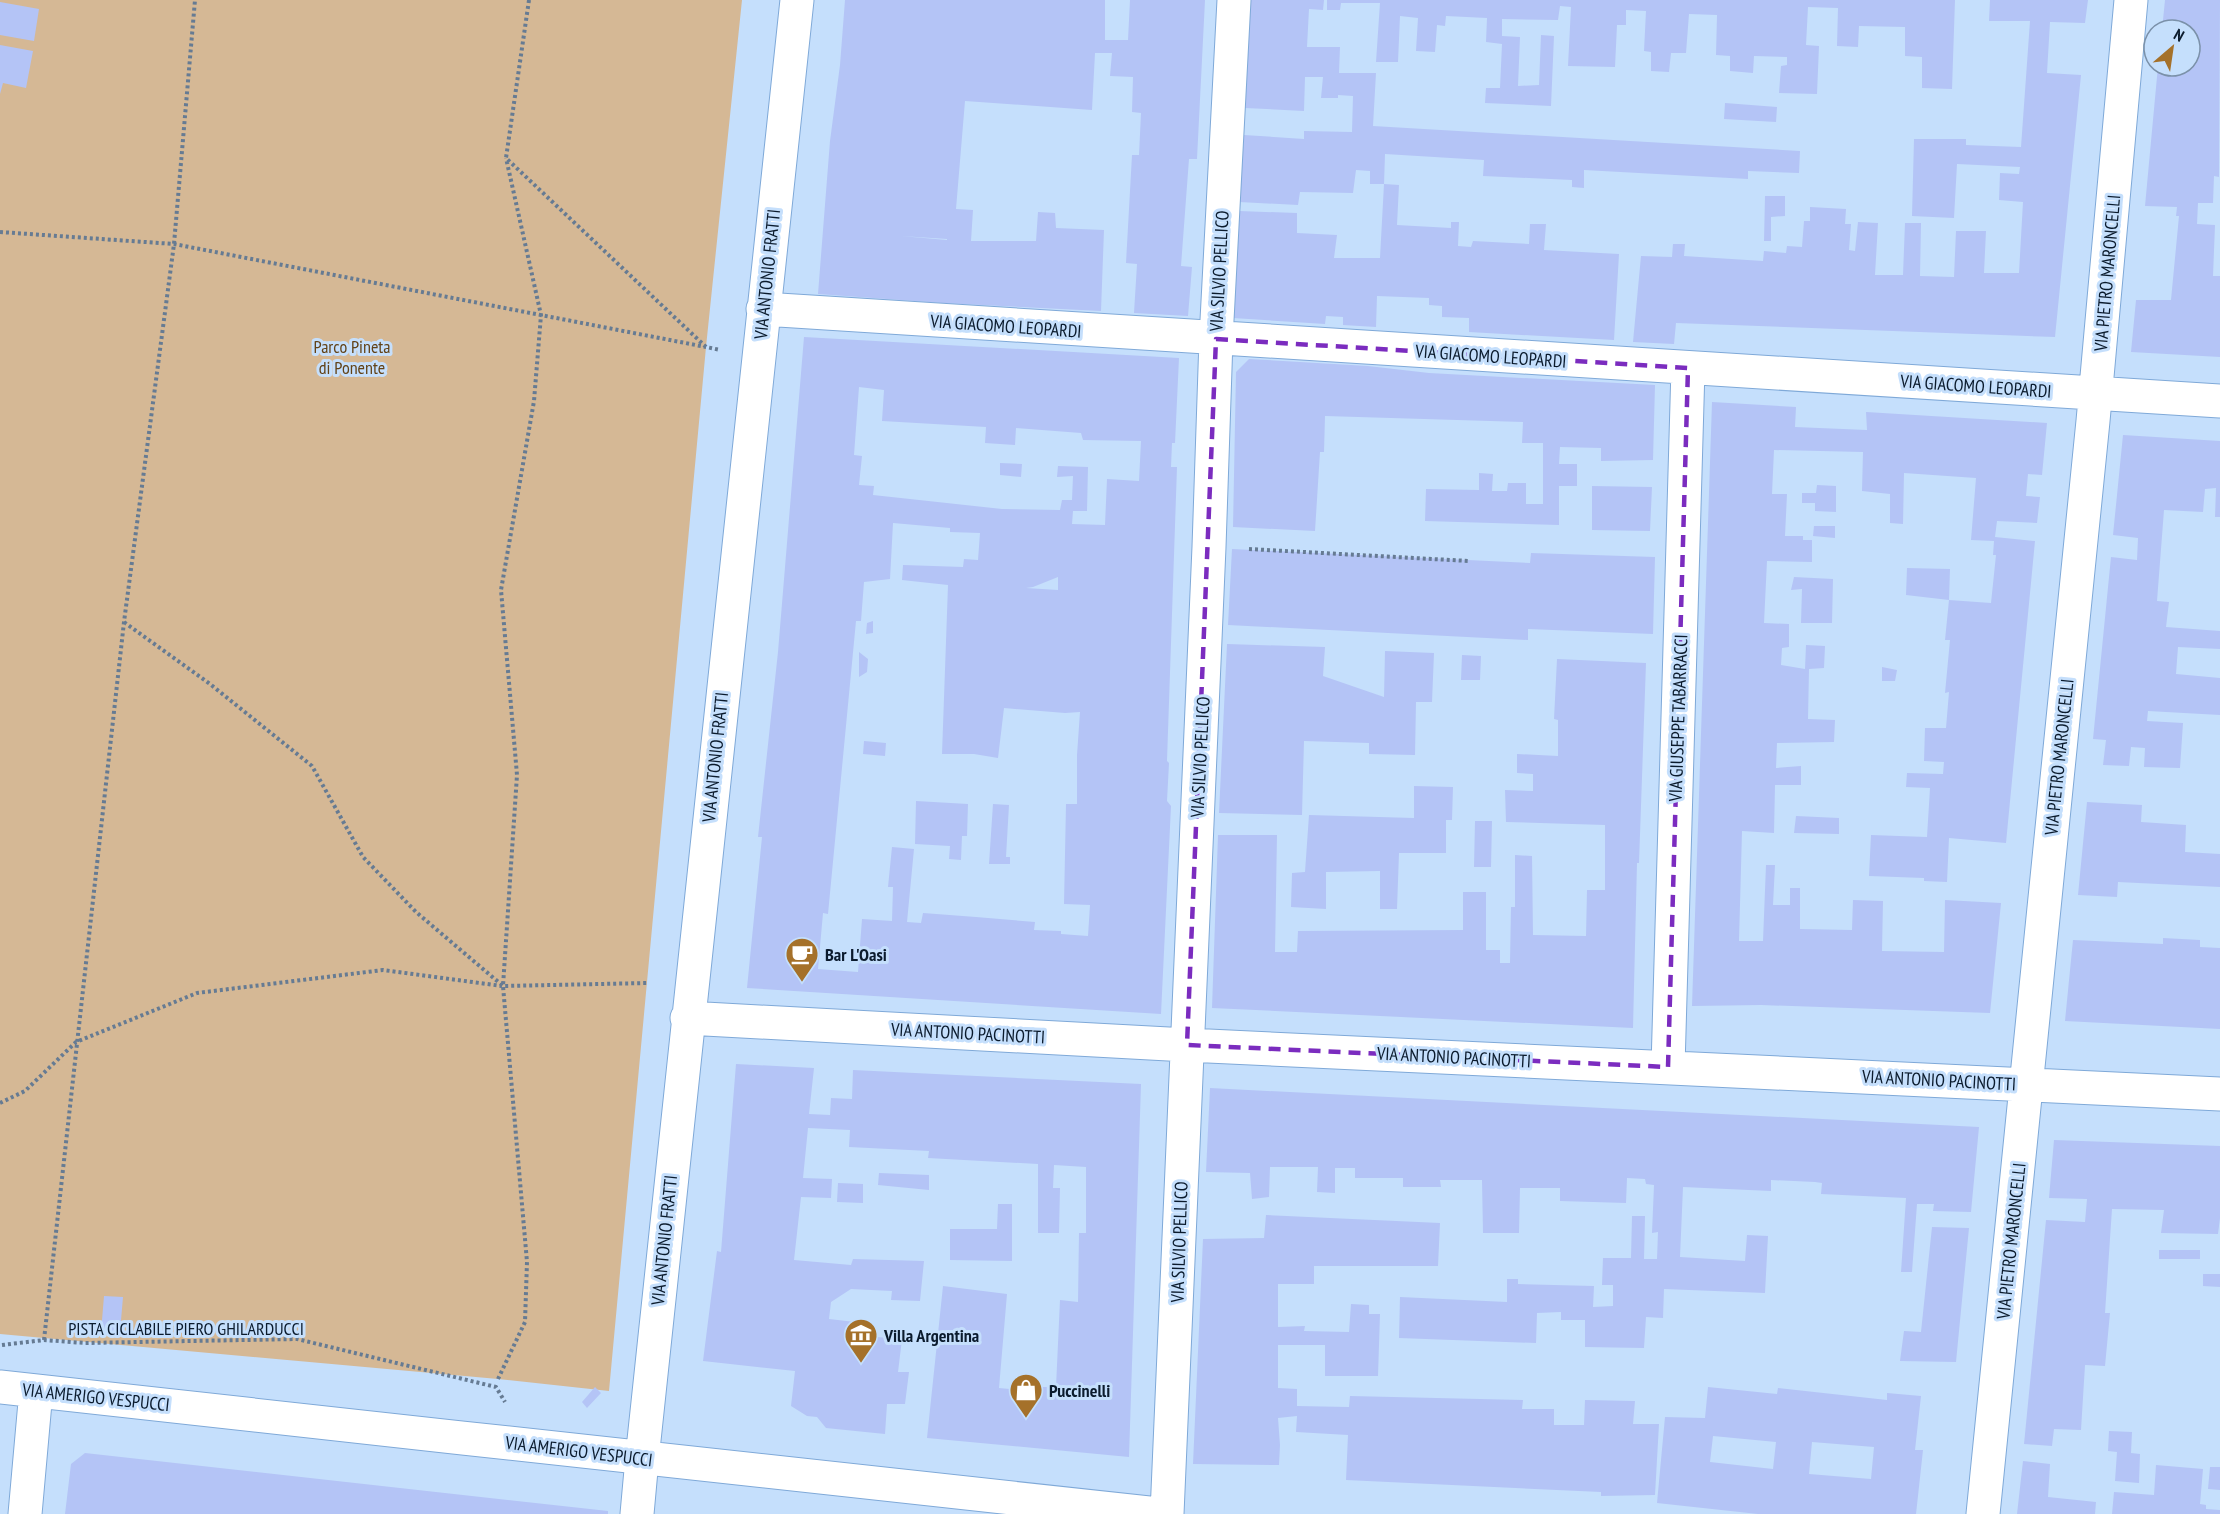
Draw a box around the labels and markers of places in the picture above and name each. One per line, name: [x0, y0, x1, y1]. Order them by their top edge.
cafe icon: Bar L'Oasi: [784, 936, 820, 983]
place label: Bar L'Oasi: [825, 943, 887, 966]
museum icon: Villa Argentina: [843, 1317, 879, 1364]
place label: Villa Argentina: [883, 1324, 979, 1347]
shop icon: Puccinelli: [1008, 1372, 1044, 1419]
place label: Puccinelli: [1049, 1379, 1110, 1402]

